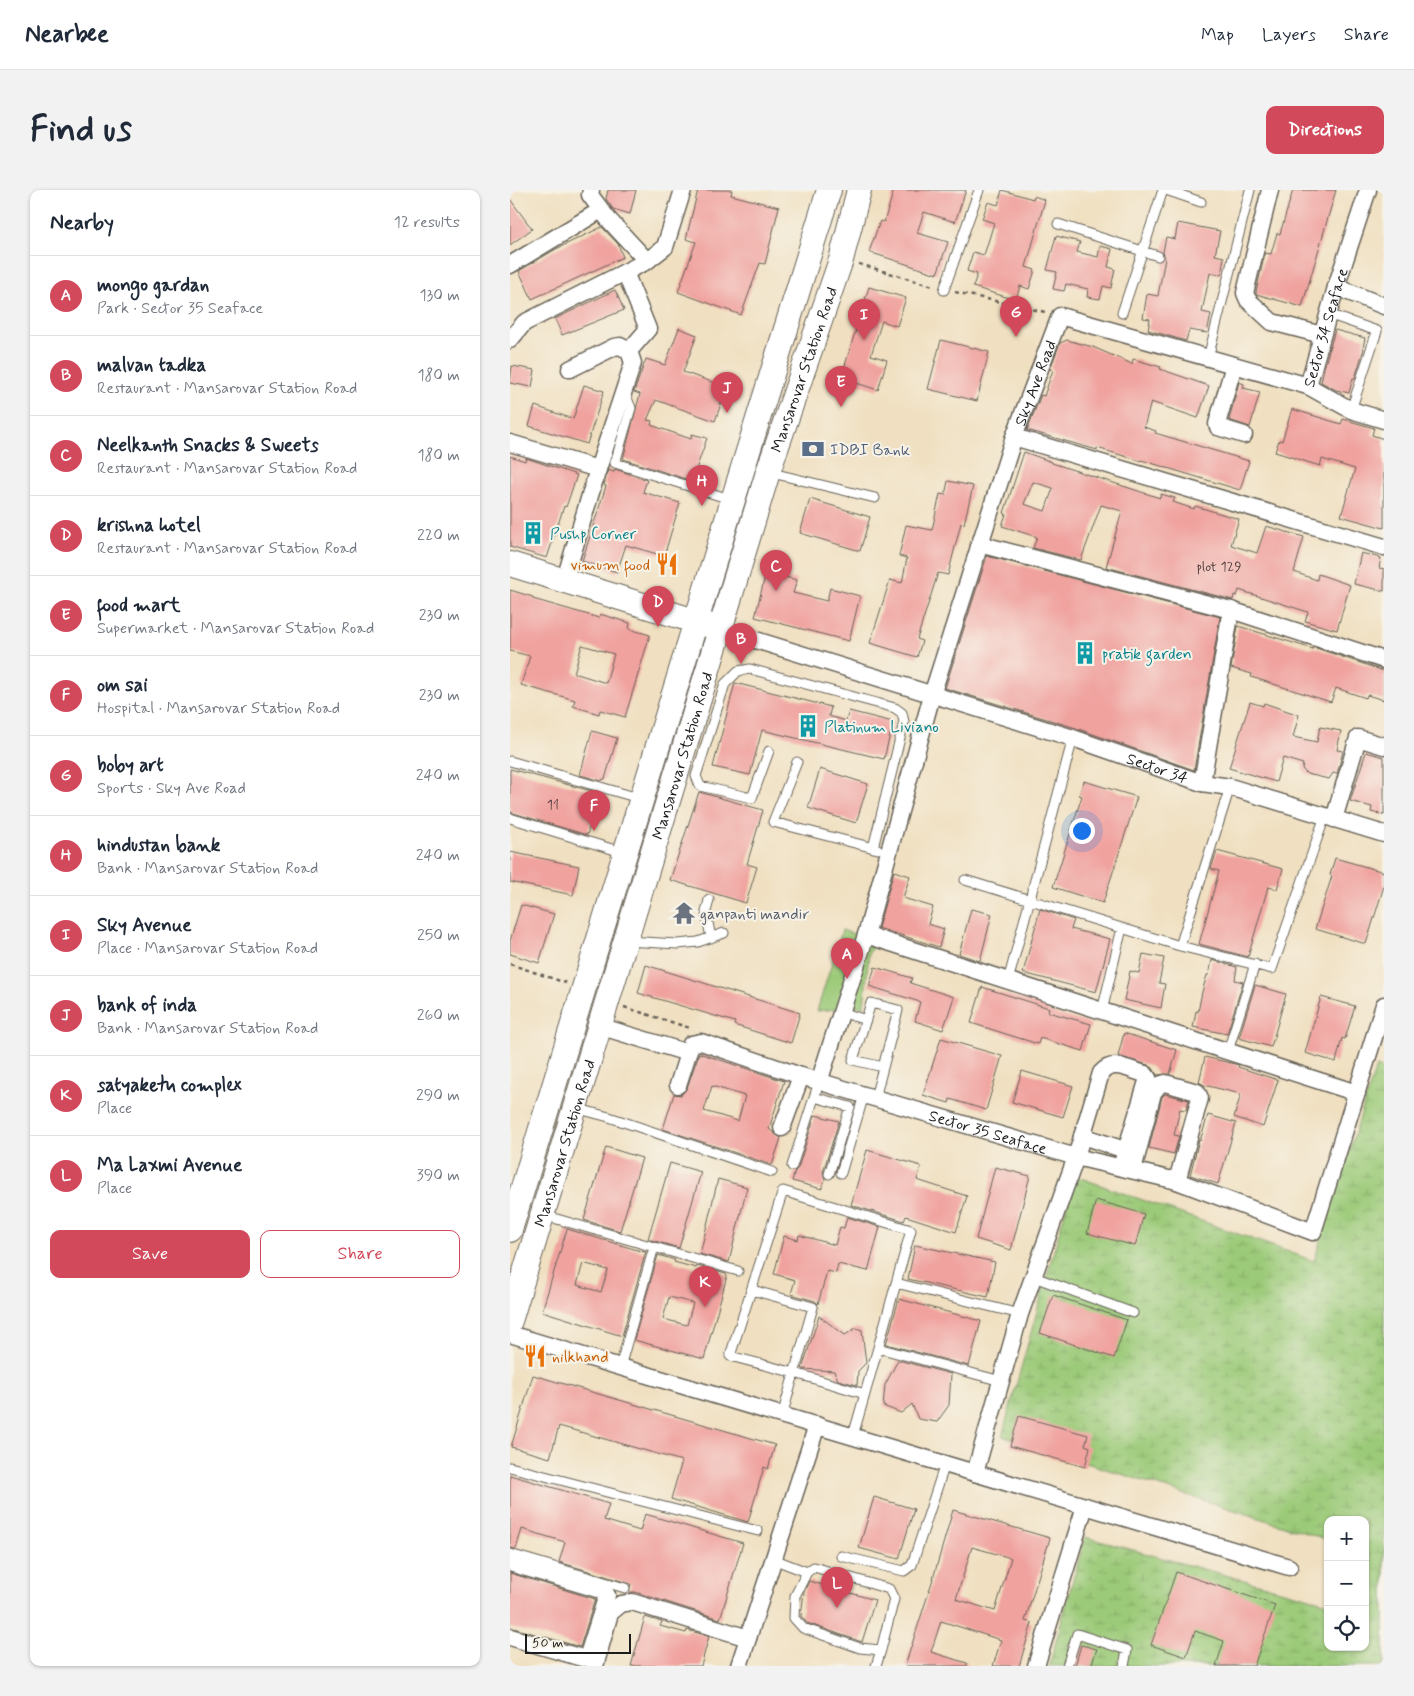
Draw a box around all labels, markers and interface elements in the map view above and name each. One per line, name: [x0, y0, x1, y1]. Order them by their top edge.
text: Nearbee: [25, 19, 109, 50]
text: Map: [1201, 23, 1234, 47]
text: Layers: [1262, 23, 1316, 47]
text: Share: [1344, 23, 1389, 47]
button: Directions: [1266, 106, 1384, 154]
text: Find us: [30, 107, 132, 153]
text: Nearby: [50, 209, 114, 237]
text: 12 results: [394, 212, 460, 233]
street label: Sector 34 Seaface: [1299, 265, 1354, 390]
text: mongo gardan: [97, 273, 209, 298]
street label: Mansarovar Station Road: [767, 284, 843, 455]
text: A: [61, 285, 71, 306]
text: 130 m: [419, 285, 460, 306]
pin: G: [1000, 296, 1032, 337]
text: Park · Sector 35 Seaface: [97, 298, 263, 319]
pin: I: [848, 299, 880, 340]
street label: Sky Ave Road: [1010, 337, 1062, 429]
text: malvan tadka: [97, 353, 206, 378]
text: B: [61, 365, 71, 386]
text: 180 m: [417, 365, 460, 386]
pin: E: [825, 366, 857, 407]
pin: J: [711, 372, 743, 413]
text: Restaurant · Mansarovar Station Road: [97, 378, 357, 399]
text: Neelkanth Snacks & Sweets: [97, 433, 319, 458]
bank icon: IDBI Bank: [800, 436, 826, 462]
place label: IDBI Bank: [830, 440, 910, 461]
text: C: [60, 445, 72, 466]
text: 180 m: [417, 445, 460, 466]
text: Restaurant · Mansarovar Station Road: [97, 458, 357, 479]
pin: H: [686, 465, 718, 506]
text: krishna hotel: [97, 513, 201, 538]
building icon: Pushp Corner: [520, 520, 546, 546]
place label: Pushp Corner: [550, 524, 636, 545]
text: D: [60, 525, 72, 546]
text: 220 m: [417, 525, 460, 546]
text: Restaurant · Mansarovar Station Road: [97, 538, 357, 559]
pin: C: [760, 550, 792, 591]
restaurant icon: vimum food: [654, 551, 680, 577]
place label: vimum food: [570, 555, 650, 578]
house number: plot 129: [1196, 558, 1242, 576]
pin: D: [642, 586, 674, 627]
text: food mart: [97, 593, 181, 618]
text: E: [61, 605, 71, 626]
text: 230 m: [419, 605, 460, 626]
text: Supermarket · Mansarovar Station Road: [97, 618, 374, 639]
pin: B: [725, 623, 757, 664]
building icon: pratik garden: [1072, 640, 1098, 666]
place label: pratik garden: [1102, 644, 1192, 666]
street label: Mansarovar Station Road: [648, 670, 719, 842]
text: om sai: [97, 673, 148, 698]
text: F: [62, 685, 70, 706]
text: 230 m: [419, 685, 460, 706]
text: Hospital · Mansarovar Station Road: [97, 698, 340, 719]
building icon: Platinum Liviano: [795, 713, 821, 739]
place label: Platinum Liviano: [824, 717, 939, 738]
street label: Sector 34: [1124, 749, 1191, 789]
text: boby art: [97, 753, 164, 778]
text: G: [61, 765, 71, 786]
text: 240 m: [416, 765, 460, 786]
text: Sports · Sky Ave Road: [97, 778, 246, 799]
pin: F: [578, 790, 610, 831]
house number: 11: [547, 796, 559, 814]
your location: [1069, 818, 1095, 844]
text: hindustan bank: [97, 833, 220, 858]
text: H: [61, 845, 71, 866]
text: 240 m: [416, 845, 460, 866]
text: Bank · Mansarovar Station Road: [97, 858, 318, 879]
temple icon: ganpanti mandir: [671, 900, 697, 926]
place label: ganpanti mandir: [700, 904, 810, 925]
text: Sky Avenue: [97, 913, 192, 938]
text: I: [62, 925, 70, 946]
text: 250 m: [417, 925, 460, 946]
text: Place · Mansarovar Station Road: [97, 938, 318, 959]
pin: A: [831, 938, 863, 979]
text: bank of inda: [97, 993, 197, 1018]
text: J: [61, 1005, 71, 1026]
text: 260 m: [417, 1005, 460, 1026]
text: Bank · Mansarovar Station Road: [97, 1018, 318, 1039]
street label: Mansarovar Station Road: [530, 1057, 601, 1230]
text: satyaketu complex: [97, 1073, 242, 1098]
text: K: [60, 1085, 72, 1106]
text: 290 m: [416, 1085, 460, 1106]
text: Place: [97, 1098, 132, 1119]
street label: Sector 35 Seaface: [926, 1106, 1049, 1160]
text: Ma Laxmi Avenue: [97, 1153, 242, 1178]
text: L: [61, 1165, 71, 1186]
text: 390 m: [417, 1165, 460, 1186]
text: Place: [97, 1178, 132, 1199]
button: Save: [50, 1230, 250, 1278]
button: Share: [260, 1230, 460, 1278]
pin: K: [689, 1266, 721, 1307]
restaurant icon: nilkhand: [522, 1343, 548, 1369]
place label: nilkhand: [552, 1347, 609, 1368]
map controls: [1324, 1516, 1369, 1651]
button: +: [1324, 1516, 1369, 1561]
button: −: [1324, 1561, 1369, 1606]
pin: L: [821, 1567, 853, 1608]
button: locate: [1324, 1606, 1369, 1651]
scale bar: [525, 1631, 631, 1654]
text: 50 m: [532, 1634, 563, 1652]

